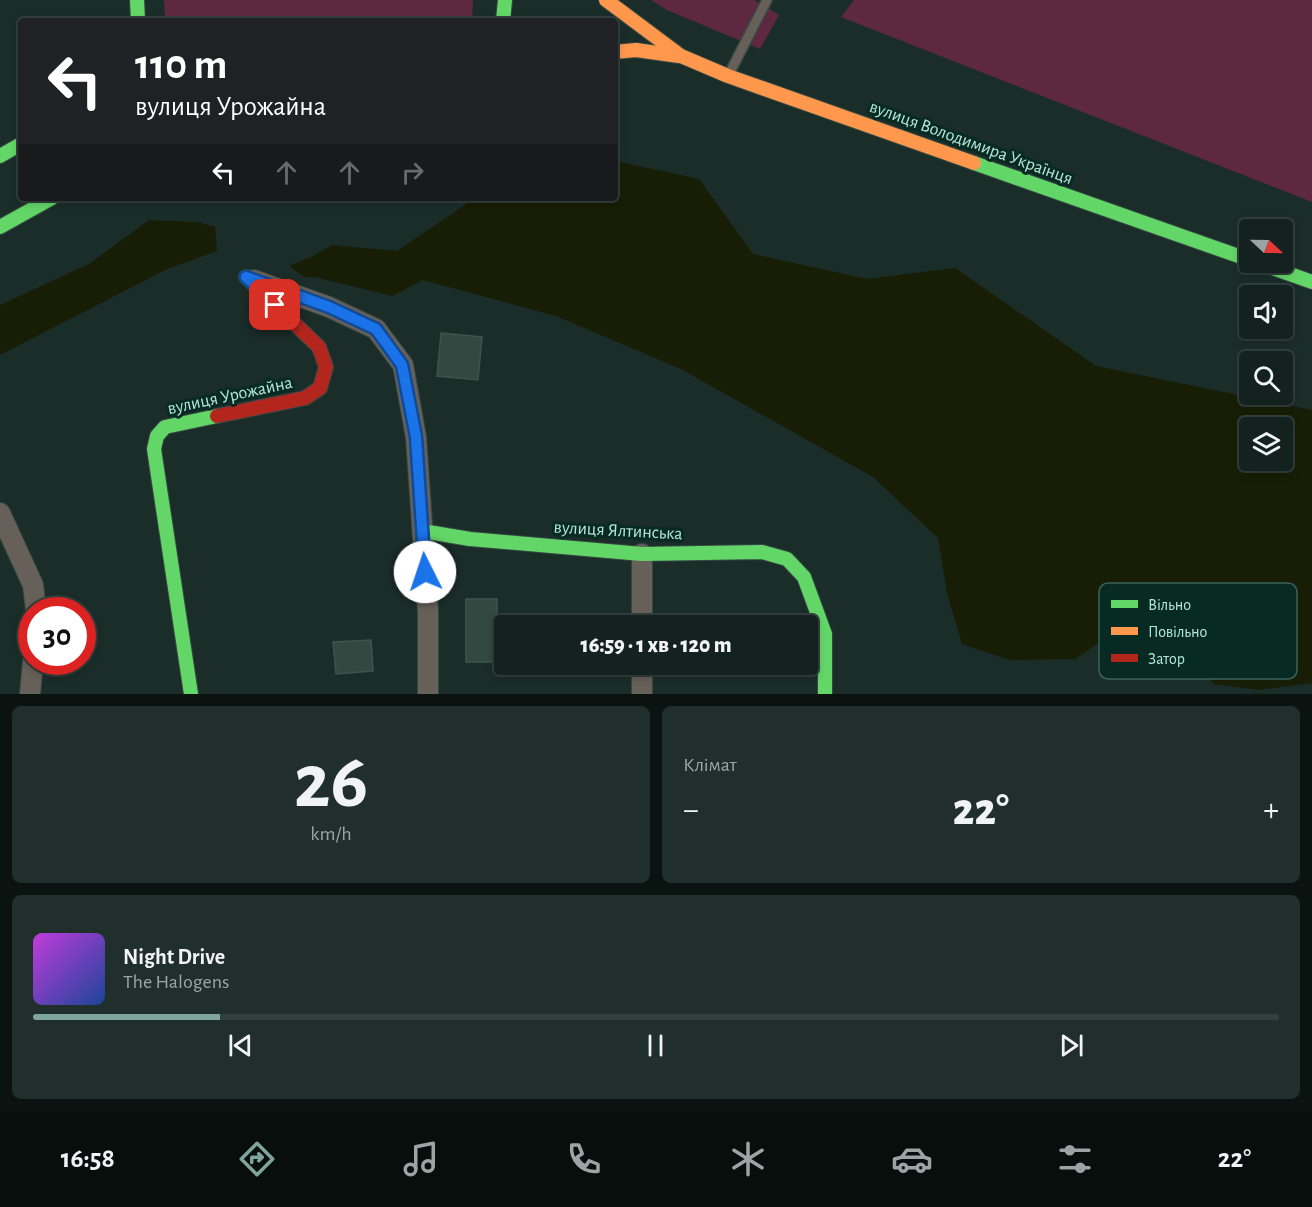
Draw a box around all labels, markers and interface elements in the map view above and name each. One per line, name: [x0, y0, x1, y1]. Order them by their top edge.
icon: left: [36, 42, 114, 120]
text: 110 m: [135, 44, 227, 86]
text: вулиця Урожайна: [135, 93, 326, 120]
street label: вулиця Володимира Українця: [867, 98, 1075, 188]
icon: left: [207, 156, 240, 189]
icon: ahead: [270, 156, 303, 189]
icon: ahead: [333, 156, 366, 189]
icon: right: [396, 156, 429, 189]
north arrow: [1239, 219, 1293, 273]
map controls: [1239, 219, 1293, 471]
pin: [249, 279, 300, 330]
button: sound: [1239, 285, 1293, 339]
icon: arrive: [258, 288, 291, 321]
button: search: [1239, 351, 1293, 405]
street label: вулиця Урожайна: [166, 374, 294, 418]
button: layers: [1239, 417, 1293, 471]
street label: вулиця Ялтинська: [553, 519, 683, 543]
position arrow: [393, 540, 457, 604]
legend: [1099, 583, 1297, 679]
speed limit sign: 30: [18, 597, 96, 675]
text: Вільно: [1148, 597, 1191, 613]
text: Повільно: [1148, 624, 1207, 640]
text: 16:59 · 1 хв · 120 m: [581, 634, 731, 656]
text: Затор: [1148, 651, 1185, 667]
text: 26: [294, 744, 368, 822]
text: Клімат: [683, 755, 737, 775]
text: 22°: [953, 788, 1009, 833]
text: −: [683, 794, 699, 827]
text: +: [1263, 794, 1279, 827]
text: km/h: [310, 824, 352, 844]
text: Night Drive: [123, 946, 225, 968]
text: The Halogens: [123, 972, 229, 992]
icon: previous: [224, 1029, 257, 1062]
icon: pause: [639, 1029, 672, 1062]
icon: next: [1055, 1029, 1088, 1062]
icon: directions: [236, 1138, 278, 1180]
icon: music: [400, 1138, 442, 1180]
icon: phone: [563, 1138, 605, 1180]
icon: climate: [727, 1138, 769, 1180]
icon: car: [891, 1138, 933, 1180]
icon: filters: [1054, 1138, 1096, 1180]
text: 16:58: [61, 1145, 115, 1172]
text: 22°: [1218, 1145, 1251, 1172]

